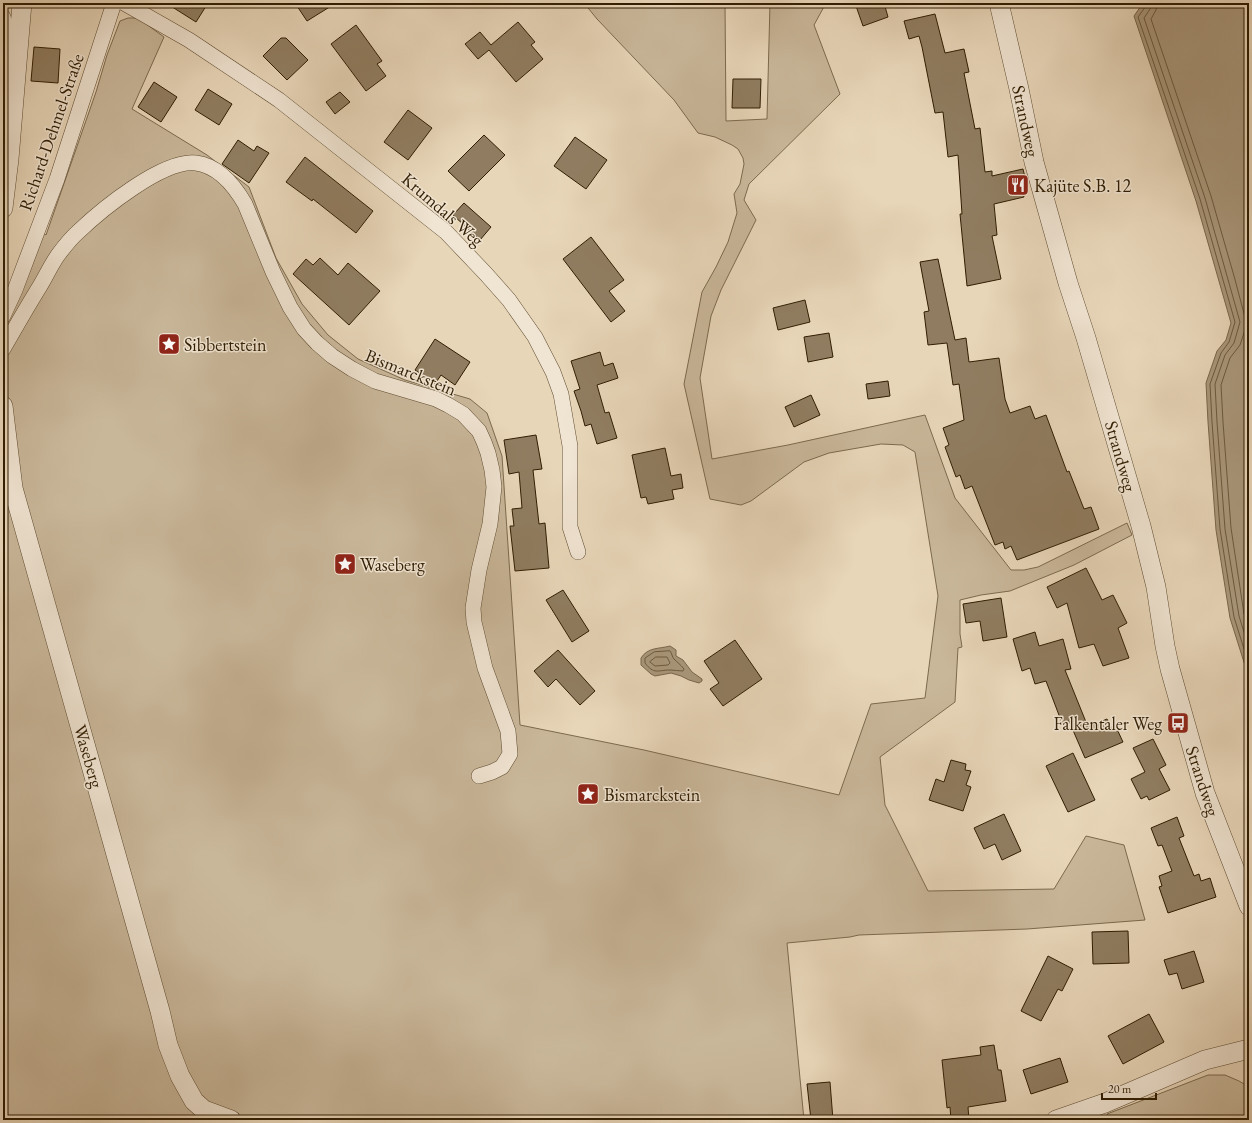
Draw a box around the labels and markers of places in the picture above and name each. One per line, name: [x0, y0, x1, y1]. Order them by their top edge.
restaurant icon: Kajüte S.B. 12: [1005, 172, 1031, 198]
place label: Kajüte S.B. 12: [1034, 174, 1132, 197]
place icon: Sibbertstein: [156, 331, 182, 357]
place label: Sibbertstein: [184, 333, 267, 356]
place icon: Waseberg: [332, 551, 358, 577]
place label: Waseberg: [360, 553, 425, 576]
bus stop icon: Falkentaler Weg: [1165, 710, 1191, 736]
place label: Falkentaler Weg: [1054, 712, 1162, 735]
place icon: Bismarckstein: [575, 781, 601, 807]
place label: Bismarckstein: [604, 783, 701, 806]

